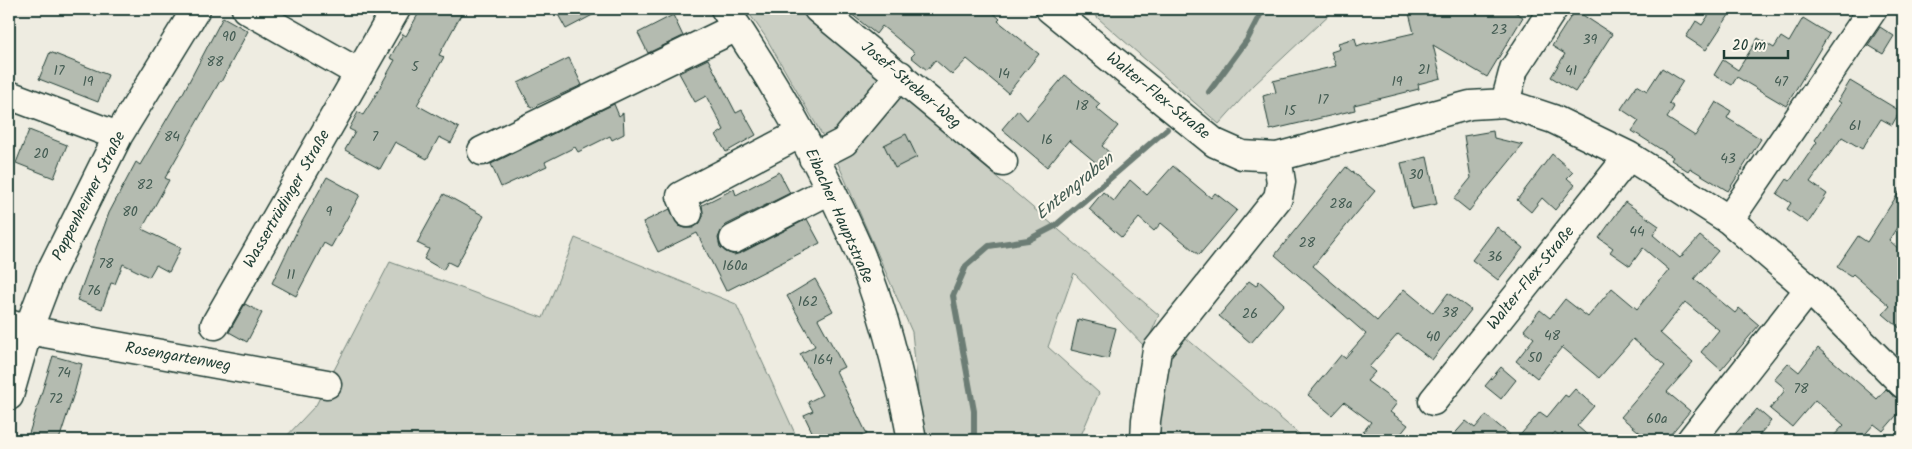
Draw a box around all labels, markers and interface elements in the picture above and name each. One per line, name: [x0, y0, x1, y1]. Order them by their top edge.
house number: 23: [1491, 19, 1507, 41]
house number: 90: [222, 26, 236, 48]
scale bar: [1724, 28, 1788, 60]
house number: 39: [1583, 29, 1598, 51]
text: 20 m: [1732, 34, 1766, 58]
street label: Josef-Streber-Weg: [855, 35, 967, 135]
street label: Walter-Flex-Straße: [1101, 46, 1215, 146]
house number: 88: [207, 51, 224, 73]
house number: 5: [411, 56, 420, 78]
house number: 21: [1418, 59, 1430, 81]
house number: 17: [54, 60, 65, 82]
house number: 41: [1565, 60, 1577, 82]
house number: 14: [998, 63, 1010, 85]
house number: 19: [82, 71, 94, 93]
house number: 19: [1391, 71, 1403, 93]
house number: 47: [1774, 71, 1789, 93]
house number: 17: [1318, 89, 1329, 111]
house number: 18: [1076, 95, 1089, 117]
house number: 15: [1284, 100, 1297, 122]
house number: 61: [1849, 115, 1861, 137]
street label: Wassertrüdinger Straße: [237, 125, 337, 273]
house number: 84: [164, 126, 180, 148]
house number: 7: [372, 126, 379, 148]
street label: Pappenheimer Straße: [46, 127, 132, 265]
house number: 16: [1041, 129, 1053, 151]
house number: 20: [33, 143, 49, 165]
street label: Eibacher Hauptstraße: [798, 144, 880, 288]
water label: Entengraben: [1029, 145, 1122, 228]
house number: 43: [1720, 148, 1736, 170]
house number: 30: [1409, 164, 1424, 186]
house number: 82: [137, 174, 153, 196]
house number: 28a: [1329, 193, 1353, 215]
house number: 80: [122, 201, 138, 223]
house number: 9: [326, 201, 333, 223]
street label: Walter-Flex-Straße: [1481, 221, 1581, 335]
house number: 44: [1629, 221, 1645, 243]
house number: 28: [1299, 232, 1316, 254]
house number: 36: [1487, 246, 1503, 268]
house number: 78: [99, 253, 114, 275]
house number: 160a: [722, 255, 748, 277]
house number: 11: [287, 264, 295, 286]
house number: 76: [87, 280, 101, 302]
house number: 162: [798, 291, 818, 313]
house number: 38: [1442, 302, 1459, 324]
house number: 26: [1242, 303, 1258, 325]
house number: 48: [1544, 325, 1561, 347]
house number: 40: [1426, 326, 1440, 348]
street label: Rosengartenweg: [123, 335, 233, 379]
house number: 50: [1528, 347, 1542, 369]
house number: 164: [813, 349, 833, 371]
house number: 74: [57, 362, 71, 384]
house number: 78: [1794, 378, 1809, 400]
house number: 72: [49, 388, 63, 410]
house number: 60a: [1646, 408, 1668, 430]

